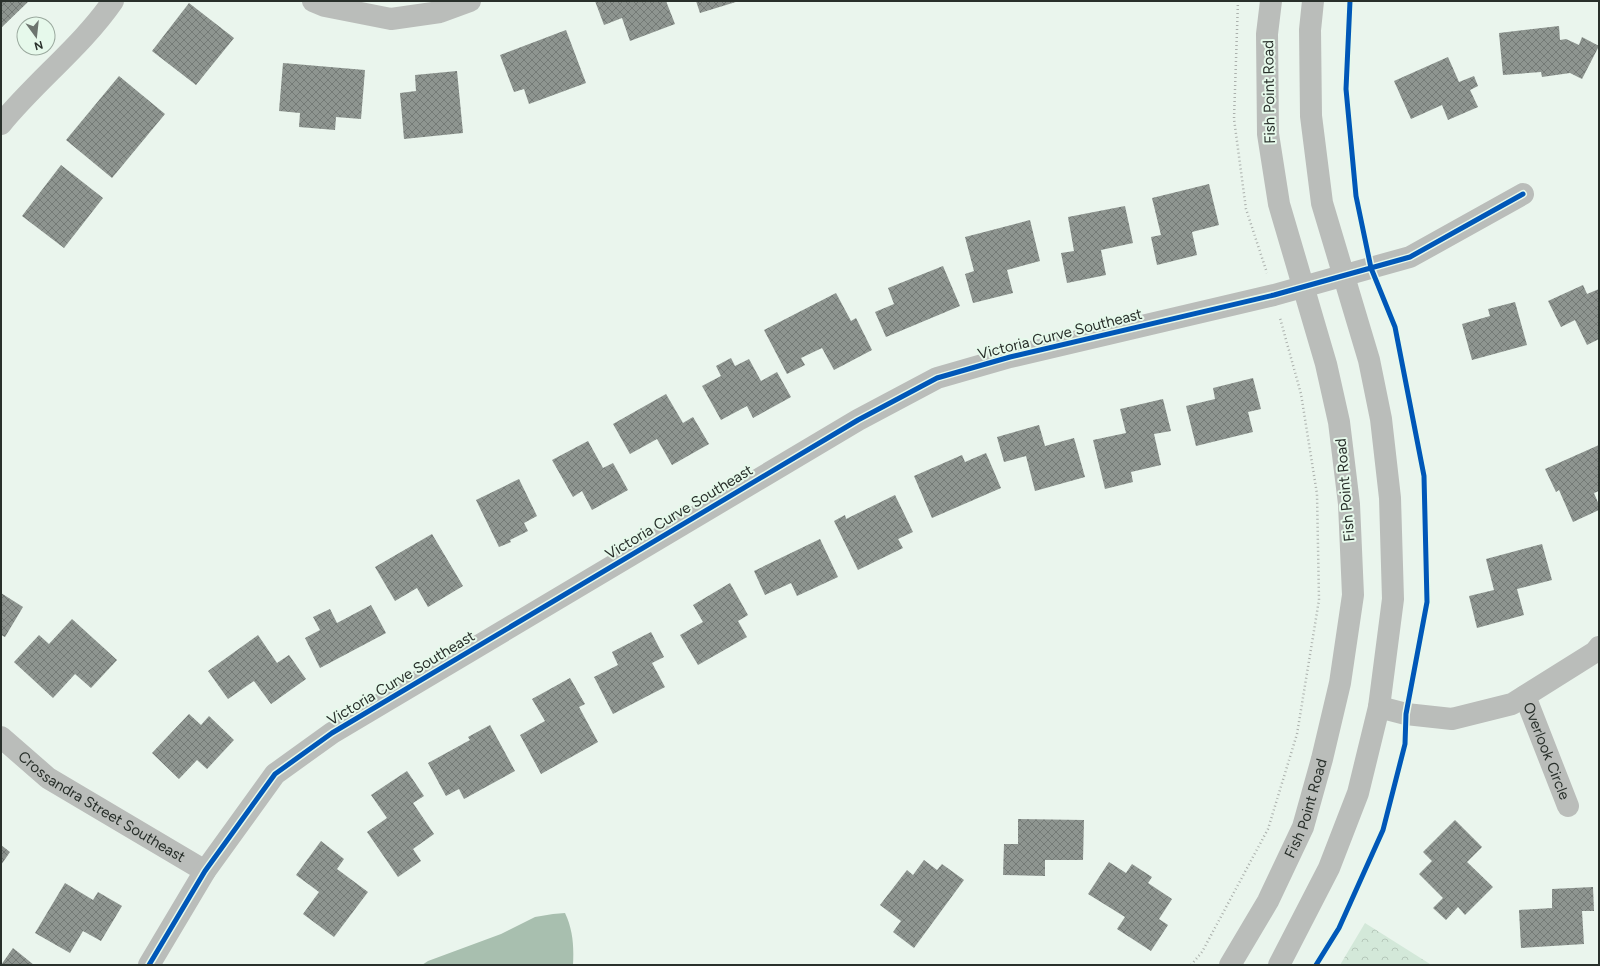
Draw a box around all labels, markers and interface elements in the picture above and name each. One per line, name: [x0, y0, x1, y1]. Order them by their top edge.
north arrow: [16, 16, 56, 56]
text: N: [33, 38, 44, 53]
street label: Fish Point Road: [1259, 40, 1279, 144]
street label: Victoria Curve Southeast: [976, 305, 1144, 363]
street label: Fish Point Road: [1332, 438, 1358, 542]
street label: Victoria Curve Southeast: [602, 461, 756, 563]
street label: Victoria Curve Southeast: [324, 627, 478, 729]
street label: Overlook Circle: [1519, 700, 1574, 802]
street label: Crossandra Street Southeast: [14, 747, 189, 866]
street label: Fish Point Road: [1281, 757, 1331, 861]

